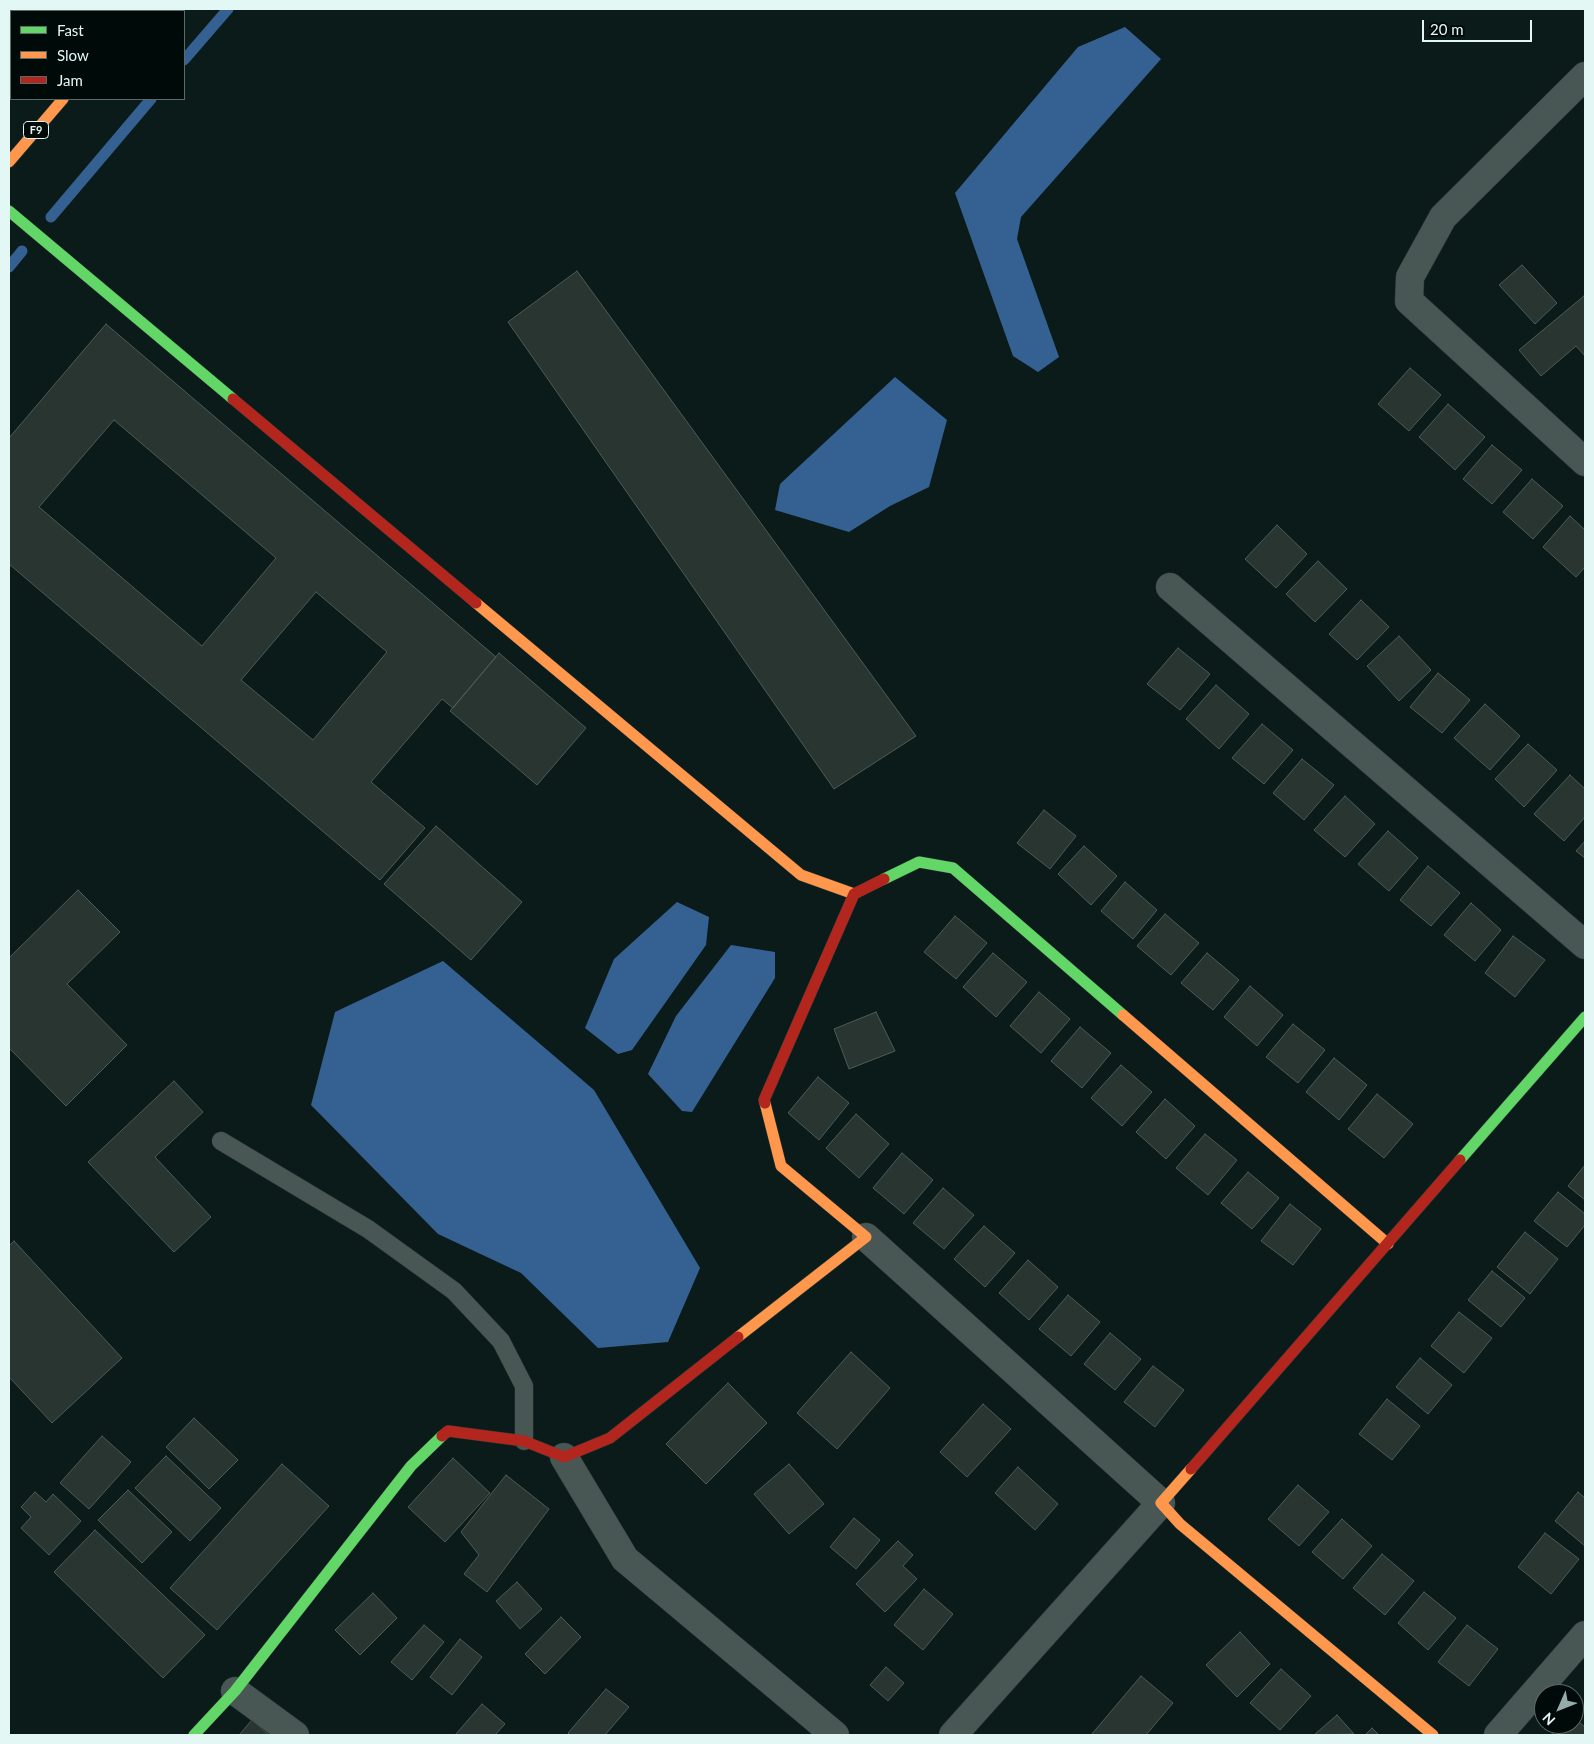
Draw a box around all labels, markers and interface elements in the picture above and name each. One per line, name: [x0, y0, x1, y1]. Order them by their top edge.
legend: [10, 10, 185, 100]
scale bar: [1424, 10, 1534, 42]
text: 20 m: [1430, 20, 1464, 38]
text: Fast: [57, 21, 84, 39]
text: Slow: [57, 46, 89, 64]
text: Jam: [57, 71, 83, 89]
road number: F9: [24, 122, 48, 138]
north arrow: [1534, 1684, 1584, 1734]
text: N: [1539, 1709, 1558, 1729]

